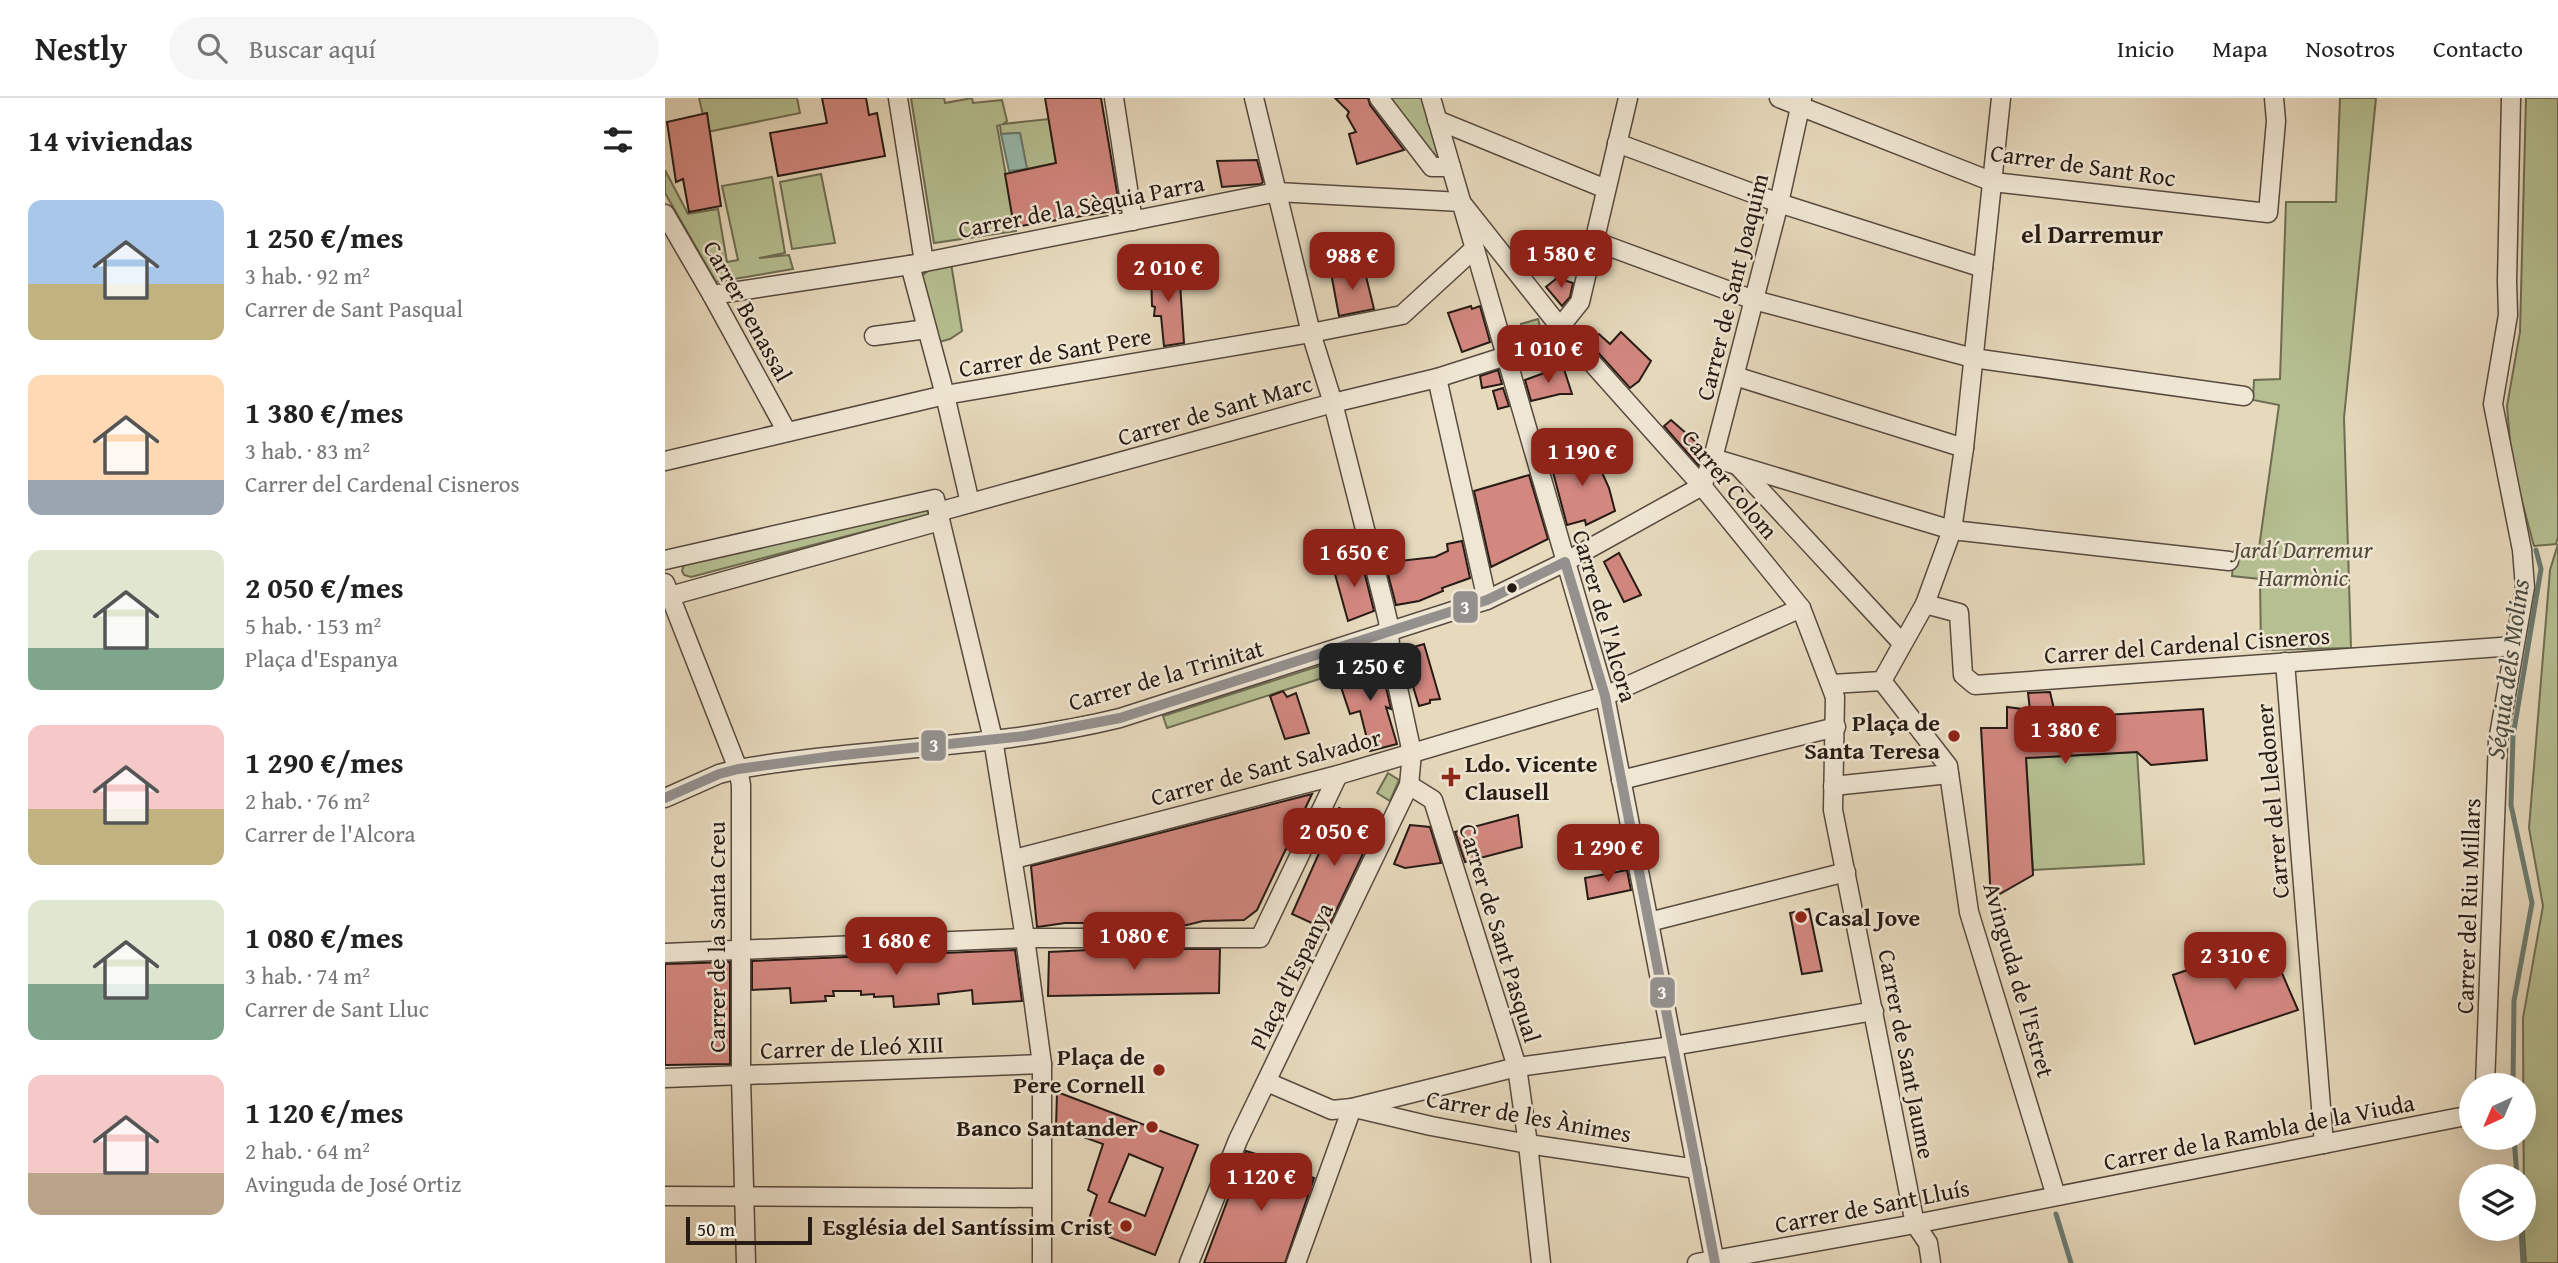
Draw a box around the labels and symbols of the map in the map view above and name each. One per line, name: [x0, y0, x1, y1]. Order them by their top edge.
street label: Carrer de Sant Roc: [1988, 135, 2178, 195]
street label: Carrer de la Sèquia Parra: [955, 165, 1208, 247]
street label: Carrer de Sant Joaquim: [1687, 169, 1777, 404]
district label: el Darremur: [2021, 214, 2163, 253]
pin: 1 580 €: [1496, 230, 1626, 290]
pin: 988 €: [1303, 232, 1401, 292]
street label: Carrer Benassal: [695, 234, 802, 388]
pin: 2 010 €: [1103, 244, 1233, 304]
street label: Carrer de Sant Pere: [956, 318, 1154, 386]
pin: 1 010 €: [1483, 326, 1613, 385]
street label: Carrer de Sant Marc: [1114, 365, 1317, 455]
street label: Carrer Colom: [1673, 421, 1787, 547]
pin: 1 190 €: [1517, 428, 1647, 488]
street label: Carrer de l'Alcora: [1564, 526, 1646, 707]
pin: 1 650 €: [1289, 530, 1419, 589]
park label: Jardí Darremur Harmònic: [2229, 532, 2374, 595]
water label: Séquia dels Molins: [2475, 576, 2539, 762]
unlabelled marker: [1505, 581, 1519, 595]
line badge: 3: [1452, 590, 1479, 624]
text: 3: [1460, 593, 1470, 621]
street label: Carrer del Cardenal Cisneros: [2043, 618, 2331, 672]
street label: Carrer de la Trinitat: [1064, 630, 1268, 720]
pin: 1 250 €: [1305, 644, 1435, 703]
street label: Carrer del Lledoner: [2246, 702, 2298, 900]
place label: Plaça de Santa Teresa: [1804, 705, 1941, 768]
pin: 1 380 €: [2000, 706, 2130, 766]
street label: Carrer de Sant Salvador: [1147, 719, 1385, 815]
marker: Plaça de Santa Teresa: [1946, 728, 1962, 744]
line badge: 3: [920, 729, 947, 762]
text: 3: [929, 731, 939, 759]
place label: Ldo. Vicente Clausell: [1465, 746, 1598, 809]
marker: Ldo. Vicente Clausell: [1443, 769, 1459, 785]
street label: Carrer del Riu Millars: [2447, 798, 2489, 1014]
pin: 2 050 €: [1269, 808, 1399, 868]
street label: Carrer de Sant Pasqual: [1450, 819, 1550, 1047]
street label: Carrer de la Santa Creu: [699, 821, 734, 1053]
pin: 1 290 €: [1543, 824, 1673, 884]
street label: Avinguda de l'Estret: [1974, 878, 2064, 1082]
street label: Plaça d'Espanya: [1240, 896, 1342, 1055]
place label: Casal Jove: [1815, 900, 1921, 935]
marker: Casal Jove: [1793, 909, 1809, 925]
pin: 1 080 €: [1069, 912, 1199, 972]
pin: 1 680 €: [831, 918, 961, 977]
pin: 2 310 €: [2170, 932, 2300, 992]
street label: Carrer de Sant Jaume: [1870, 946, 1944, 1162]
line badge: 3: [1649, 976, 1676, 1009]
text: 3: [1657, 978, 1667, 1006]
street label: Carrer de Lleó XIII: [760, 1026, 944, 1068]
place label: Plaça de Pere Cornell: [1013, 1039, 1146, 1102]
marker: Plaça de Pere Cornell: [1151, 1062, 1167, 1078]
north arrow: [2459, 1073, 2536, 1150]
street label: Carrer de les Ànimes: [1424, 1081, 1634, 1151]
street label: Carrer de la Rambla de la Viuda: [2101, 1085, 2418, 1179]
place label: Banco Santander: [956, 1110, 1138, 1145]
marker: Banco Santander: [1144, 1119, 1160, 1135]
pin: 1 120 €: [1196, 1154, 1326, 1213]
street label: Carrer de Sant Lluís: [1772, 1170, 1972, 1242]
place label: Església del Santíssim Crist: [822, 1209, 1112, 1244]
scale bar: [686, 1214, 812, 1246]
marker: Església del Santíssim Crist: [1118, 1218, 1134, 1234]

